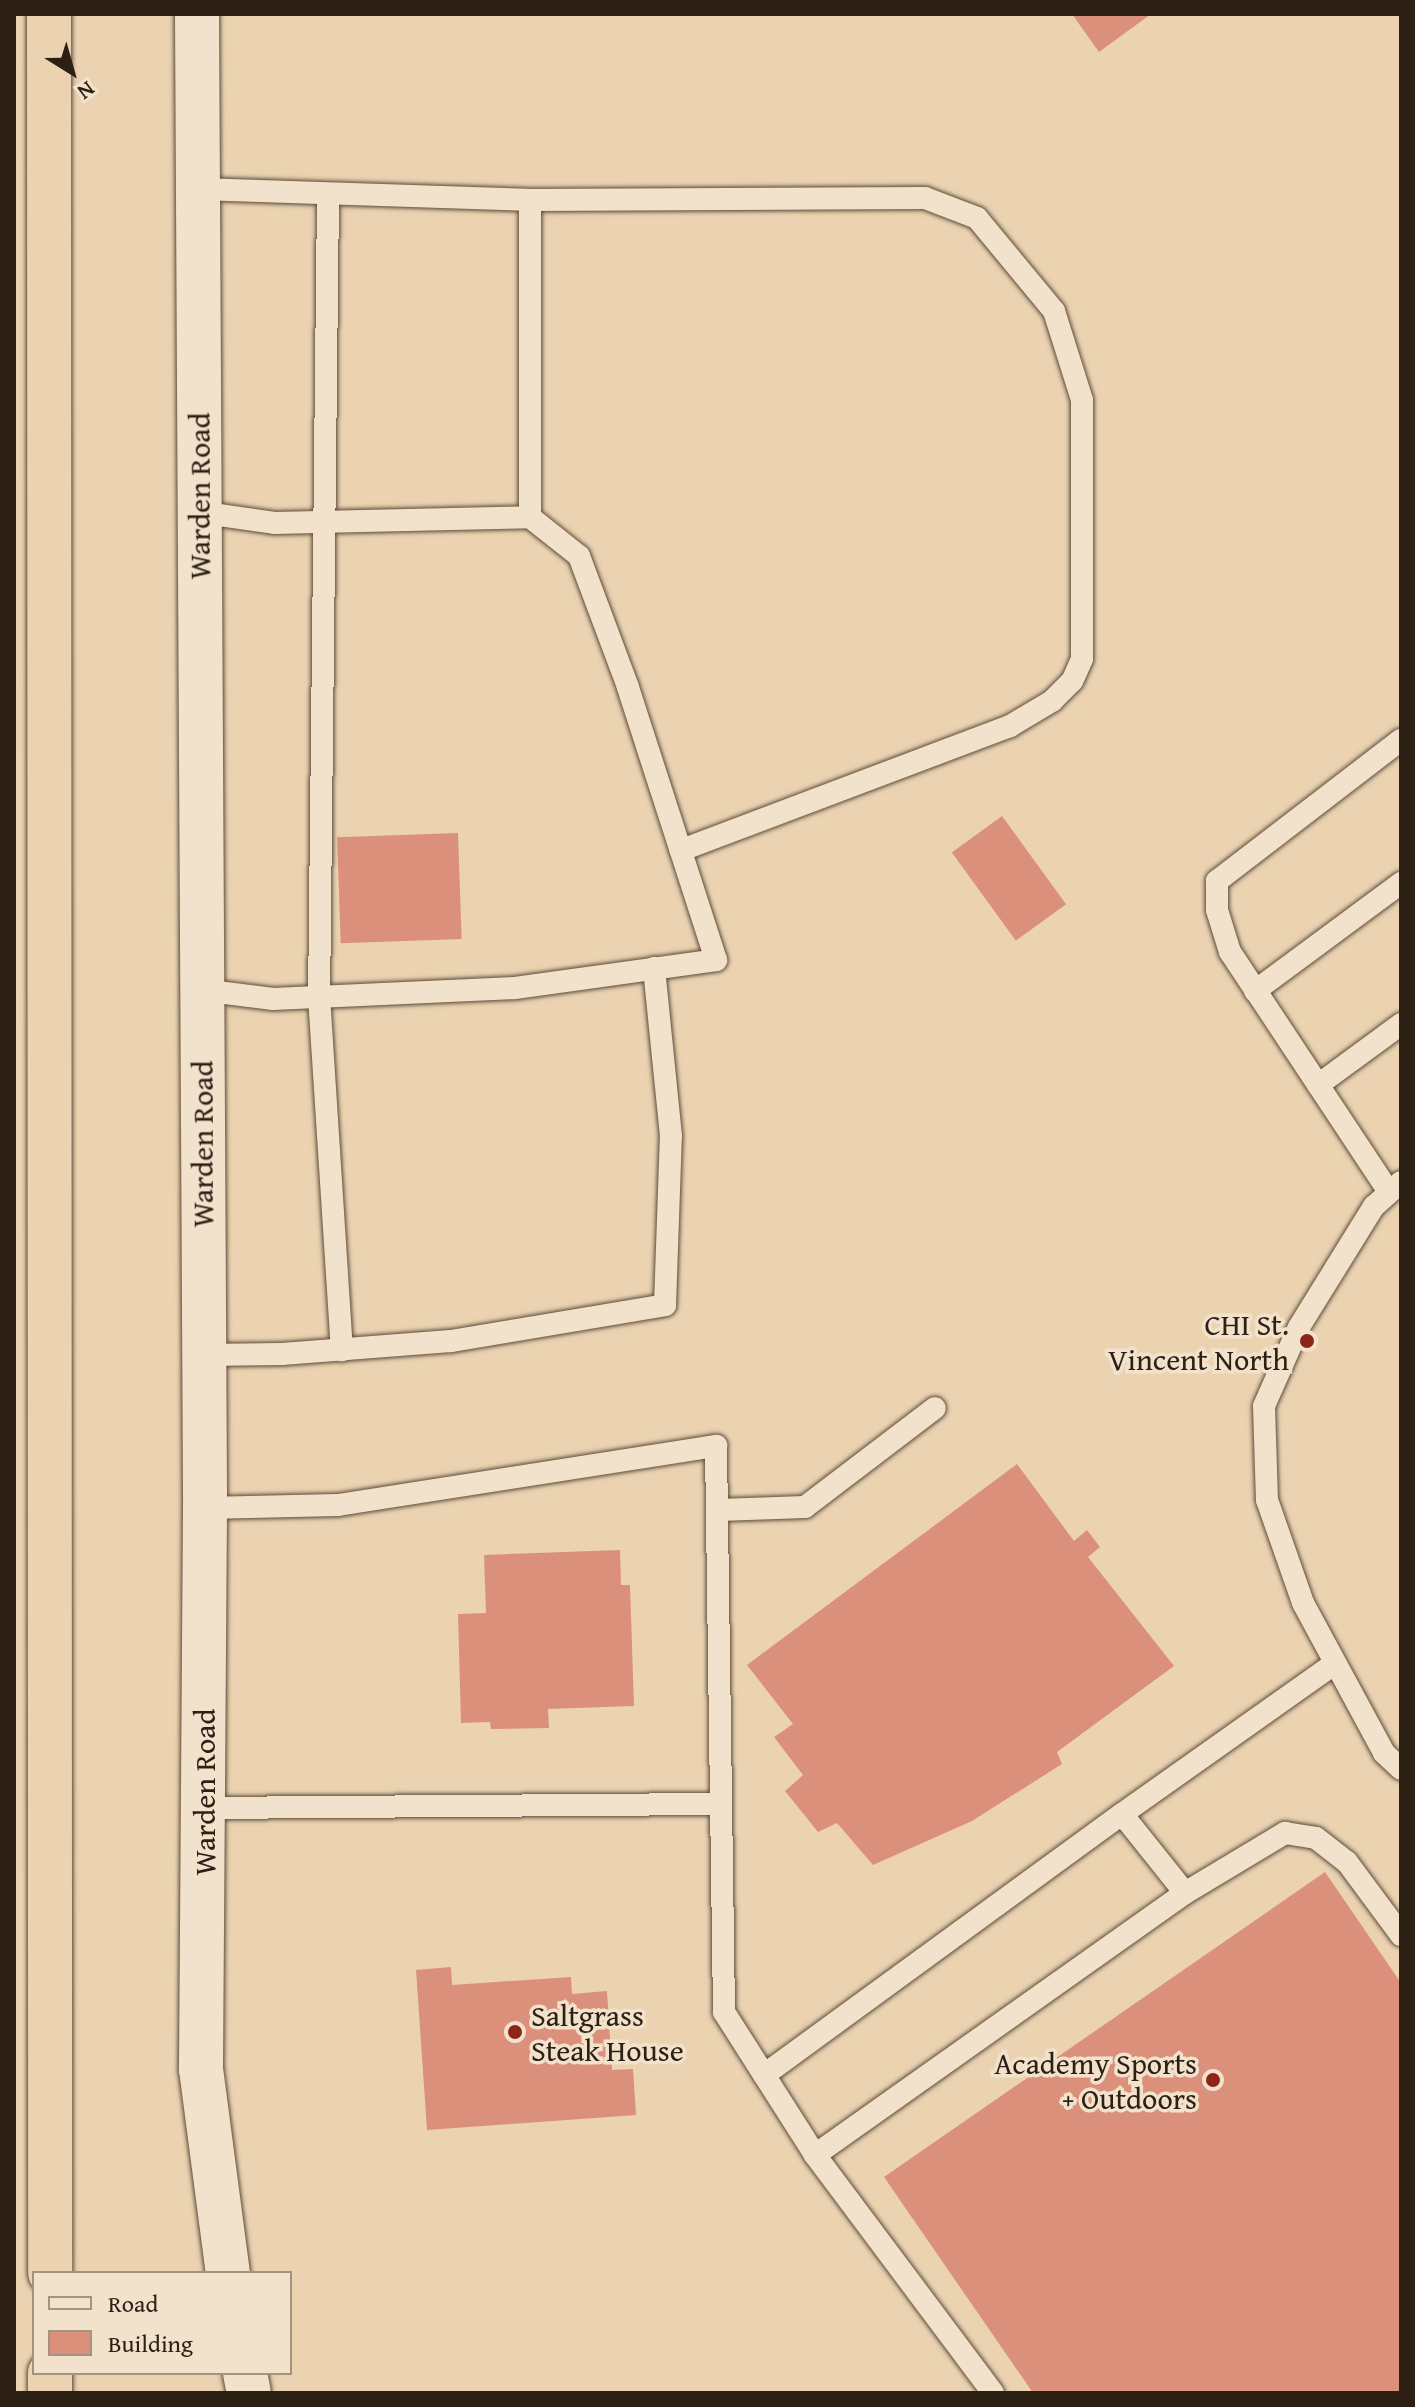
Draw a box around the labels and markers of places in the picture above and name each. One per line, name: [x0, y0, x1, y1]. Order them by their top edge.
place label: CHI St. Vincent North: [1108, 1306, 1289, 1376]
marker: CHI St. Vincent North: [1296, 1330, 1318, 1352]
place label: Saltgrass Steak House: [531, 1997, 684, 2068]
marker: Saltgrass Steak House: [506, 2023, 524, 2041]
place label: Academy Sports + Outdoors: [994, 2045, 1197, 2116]
marker: Academy Sports + Outdoors: [1204, 2071, 1222, 2089]

